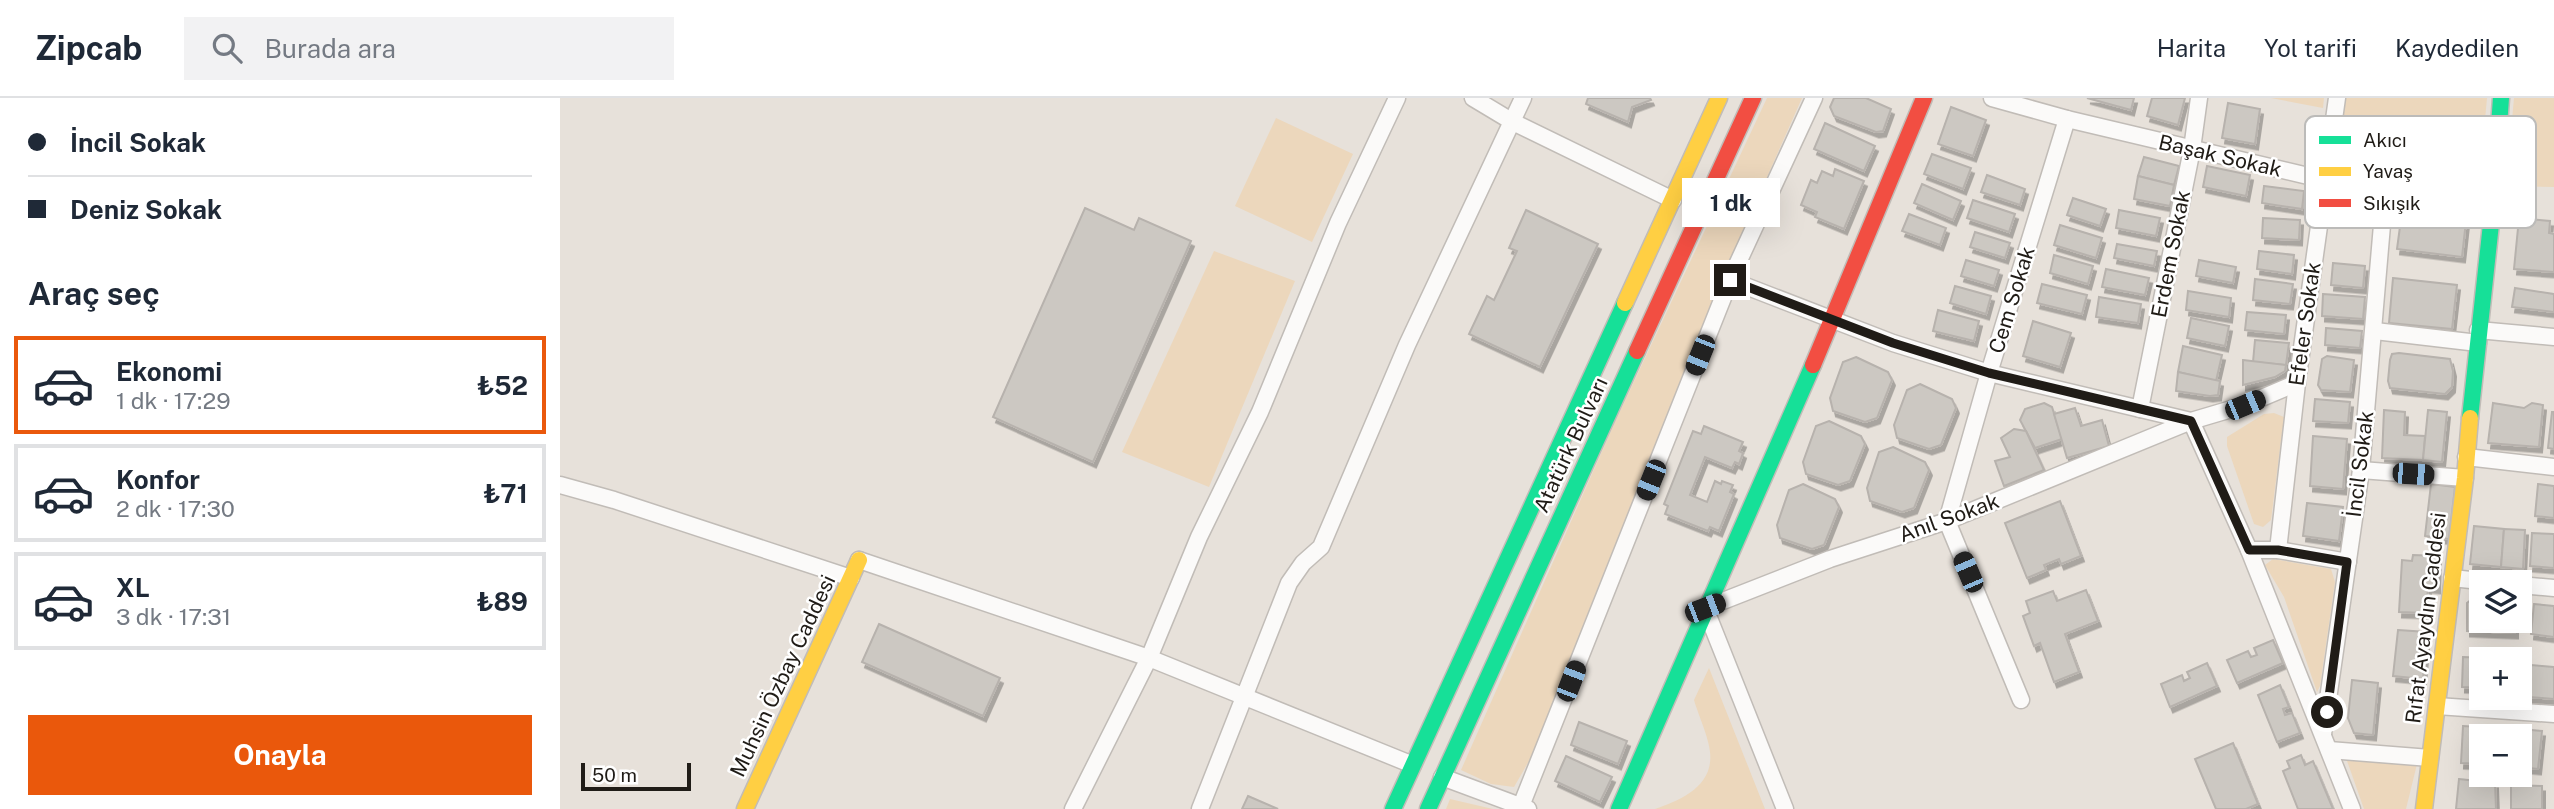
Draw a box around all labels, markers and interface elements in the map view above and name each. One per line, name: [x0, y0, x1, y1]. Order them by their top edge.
search box: [184, 17, 674, 80]
text: Zipcab: [35, 29, 142, 67]
icon: search: [208, 29, 246, 67]
text: Burada ara: [264, 33, 396, 64]
text: Harita: [2157, 34, 2226, 62]
text: Yol tarifi: [2264, 34, 2357, 62]
text: Kaydedilen: [2395, 34, 2519, 62]
legend: [2305, 116, 2536, 228]
text: İncil Sokak: [70, 127, 206, 158]
street label: Başak Sokak: [2156, 129, 2284, 182]
text: Akıcı: [2363, 129, 2407, 151]
text: Yavaş: [2363, 160, 2413, 182]
callout: 1 dk: [1681, 178, 1779, 228]
street label: Erdem Sokak: [2146, 188, 2195, 320]
text: 1 dk: [1710, 189, 1752, 216]
text: Sıkışık: [2363, 192, 2421, 214]
text: Deniz Sokak: [70, 194, 222, 225]
street label: Cem Sokak: [1983, 243, 2040, 356]
street label: Efeler Sokak: [2283, 260, 2326, 387]
route end: [1714, 264, 1746, 296]
text: Araç seç: [28, 275, 160, 312]
car: [1683, 332, 1718, 378]
icon: car: [32, 354, 95, 417]
text: Ekonomi: [116, 356, 222, 387]
text: ₺52: [477, 370, 528, 401]
street label: Atatürk Bulvarı: [1528, 373, 1613, 516]
text: 1 dk · 17:29: [116, 387, 231, 414]
car: [2222, 387, 2269, 423]
street label: İncil Sokak: [2341, 409, 2378, 519]
car: [1634, 457, 1669, 503]
icon: car: [32, 462, 95, 525]
car: [2392, 462, 2435, 486]
text: Konfor: [116, 464, 200, 495]
text: ₺71: [483, 478, 528, 509]
street label: Anıl Sokak: [1895, 488, 2002, 547]
text: 2 dk · 17:30: [116, 495, 235, 522]
street label: Rıfat Ayaydın Caddesi: [2400, 511, 2451, 725]
car: [1951, 549, 1986, 595]
icon: car: [32, 570, 95, 633]
map controls: [2469, 570, 2532, 787]
button: layers: [2469, 570, 2532, 633]
street label: Muhsin Özbay Caddesi: [725, 571, 840, 781]
text: XL: [116, 572, 150, 603]
text: ₺89: [476, 586, 528, 617]
car: [1682, 591, 1729, 625]
text: 3 dk · 17:31: [116, 603, 231, 630]
button: +: [2469, 647, 2532, 710]
car: [1554, 658, 1589, 704]
route start: [2311, 696, 2343, 728]
button: Onayla: [28, 715, 532, 795]
button: −: [2469, 724, 2532, 787]
scale bar: [581, 760, 691, 792]
text: 50 m: [592, 764, 637, 786]

